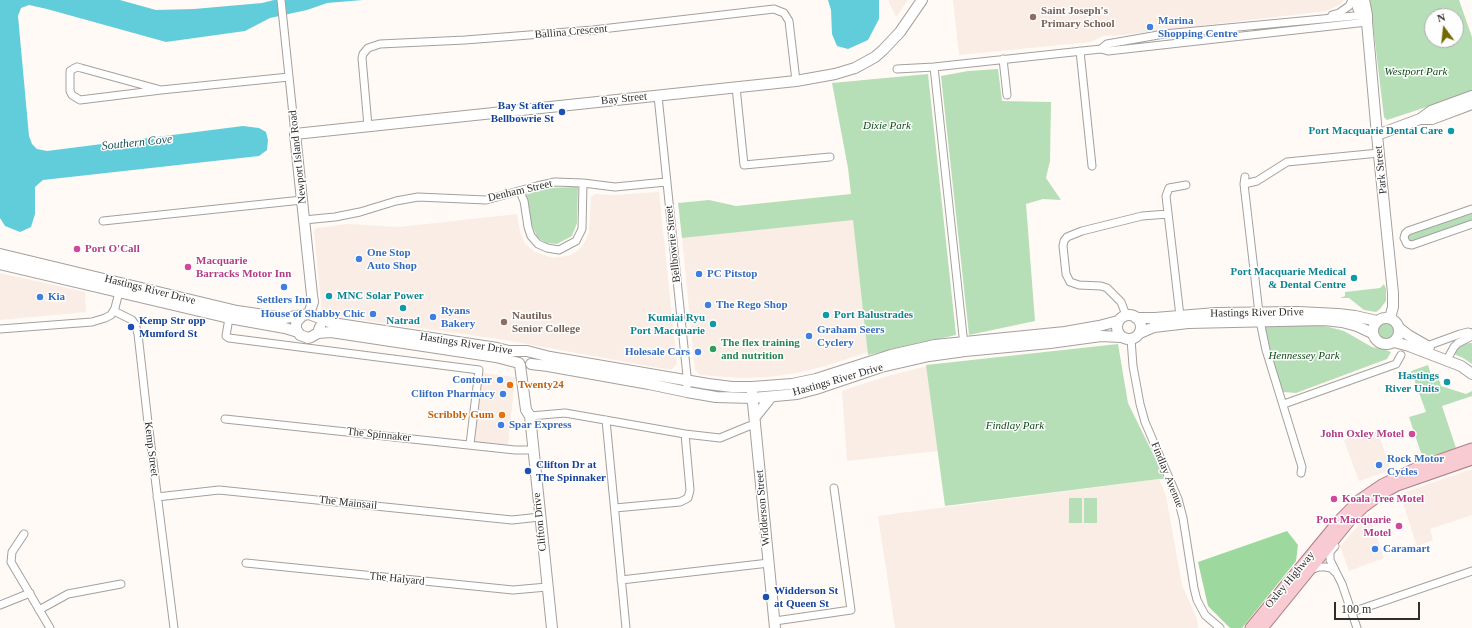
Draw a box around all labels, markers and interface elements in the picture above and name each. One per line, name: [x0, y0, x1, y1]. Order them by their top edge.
place label: Saint Joseph's Primary School: [1041, 4, 1115, 30]
north arrow: [1424, 8, 1464, 48]
text: N: [1436, 11, 1447, 24]
marker: Saint Joseph's Primary School: [1028, 12, 1038, 22]
place label: Marina Shopping Centre: [1158, 14, 1238, 40]
street label: Ballina Crescent: [534, 22, 608, 42]
marker: Marina Shopping Centre: [1145, 22, 1155, 32]
park label: Westport Park: [1385, 65, 1447, 79]
street label: Bay Street: [600, 90, 648, 108]
place label: Bay St after Bellbowrie St: [491, 99, 554, 125]
marker: Bay St after Bellbowrie St: [557, 107, 567, 117]
street label: Newport Island Road: [287, 110, 309, 204]
park label: Dixie Park: [863, 119, 911, 133]
place label: Port Macquarie Dental Care: [1308, 124, 1443, 138]
marker: Port Macquarie Dental Care: [1446, 126, 1456, 136]
water label: Southern Cove: [101, 132, 173, 154]
street label: Park Street: [1372, 145, 1390, 195]
street label: Denham Street: [487, 177, 553, 205]
street label: Bellbowrie Street: [662, 205, 684, 283]
place label: Port O'Call: [85, 242, 140, 256]
marker: Port O'Call: [72, 244, 82, 254]
place label: One Stop Auto Shop: [367, 246, 417, 272]
place label: Macquarie Barracks Motor Inn: [196, 254, 291, 280]
marker: One Stop Auto Shop: [354, 254, 364, 264]
marker: Macquarie Barracks Motor Inn: [183, 262, 193, 272]
place label: Port Macquarie Medical & Dental Centre: [1231, 265, 1346, 291]
place label: PC Pitstop: [707, 267, 757, 281]
marker: PC Pitstop: [694, 269, 704, 279]
street label: Hastings River Drive: [103, 272, 197, 308]
marker: Port Macquarie Medical & Dental Centre: [1349, 273, 1359, 283]
marker: Settlers Inn: [279, 282, 289, 292]
place label: MNC Solar Power: [337, 289, 424, 303]
place label: Kia: [48, 290, 65, 304]
marker: MNC Solar Power: [324, 291, 334, 301]
marker: Kia: [35, 292, 45, 302]
place label: Settlers Inn: [257, 293, 311, 307]
place label: The Rego Shop: [716, 298, 788, 312]
marker: The Rego Shop: [703, 300, 713, 310]
marker: Natrad: [398, 303, 408, 313]
place label: Ryans Bakery: [441, 304, 475, 330]
street label: Hastings River Drive: [1210, 306, 1304, 320]
place label: House of Shabby Chic: [261, 307, 365, 321]
place label: Port Balustrades: [834, 308, 913, 322]
marker: House of Shabby Chic: [368, 309, 378, 319]
place label: Nautilus Senior College: [512, 309, 580, 335]
marker: Port Balustrades: [821, 310, 831, 320]
place label: Kumiai Ryu Port Macquarie: [630, 311, 705, 337]
marker: Ryans Bakery: [428, 312, 438, 322]
place label: Kemp Str opp Mumford St: [139, 314, 206, 340]
place label: Natrad: [386, 314, 420, 328]
marker: Nautilus Senior College: [499, 317, 509, 327]
marker: Kumiai Ryu Port Macquarie: [708, 319, 718, 329]
marker: Kemp Str opp Mumford St: [126, 322, 136, 332]
place label: Graham Seers Cyclery: [817, 323, 885, 349]
street label: Hastings River Drive: [419, 330, 513, 358]
marker: Graham Seers Cyclery: [804, 331, 814, 341]
place label: The flex training and nutrition: [721, 336, 800, 362]
marker: The flex training and nutrition: [708, 344, 718, 354]
place label: Holesale Cars: [625, 345, 690, 359]
marker: Holesale Cars: [693, 347, 703, 357]
park label: Hennessey Park: [1268, 349, 1340, 363]
street label: Hastings River Drive: [791, 361, 885, 399]
place label: Hastings River Units: [1385, 369, 1439, 395]
place label: Contour: [452, 373, 492, 387]
marker: Contour: [495, 375, 505, 385]
marker: Hastings River Units: [1442, 377, 1452, 387]
place label: Twenty24: [518, 378, 564, 392]
marker: Twenty24: [505, 380, 515, 390]
place label: Clifton Pharmacy: [411, 387, 495, 401]
marker: Clifton Pharmacy: [498, 389, 508, 399]
place label: Scribbly Gum: [428, 408, 494, 422]
marker: Scribbly Gum: [497, 410, 507, 420]
place label: Spar Express: [509, 418, 571, 432]
park label: Findlay Park: [986, 419, 1044, 433]
marker: Spar Express: [496, 420, 506, 430]
street label: Kemp Street: [141, 421, 161, 477]
street label: The Spinnaker: [346, 425, 412, 445]
place label: John Oxley Motel: [1320, 427, 1404, 441]
marker: John Oxley Motel: [1407, 429, 1417, 439]
street label: Findlay Avenue: [1148, 440, 1186, 510]
place label: Rock Motor Cycles: [1387, 452, 1444, 478]
place label: Clifton Dr at The Spinnaker: [536, 458, 606, 484]
marker: Rock Motor Cycles: [1374, 460, 1384, 470]
marker: Clifton Dr at The Spinnaker: [523, 466, 533, 476]
street label: Widderson Street: [753, 469, 773, 547]
street label: Clifton Drive: [530, 492, 550, 552]
place label: Koala Tree Motel: [1342, 492, 1424, 506]
street label: The Mainsail: [318, 493, 378, 513]
marker: Koala Tree Motel: [1329, 494, 1339, 504]
place label: Port Macquarie Motel: [1316, 513, 1391, 539]
marker: Port Macquarie Motel: [1394, 521, 1404, 531]
place label: Caramart: [1383, 542, 1430, 556]
marker: Caramart: [1370, 544, 1380, 554]
street label: Oxley Highway: [1262, 549, 1318, 611]
street label: The Halyard: [369, 570, 425, 588]
place label: Widderson St at Queen St: [774, 584, 838, 610]
marker: Widderson St at Queen St: [761, 592, 771, 602]
scale bar: [1336, 594, 1422, 620]
text: 100 m: [1341, 602, 1371, 616]

